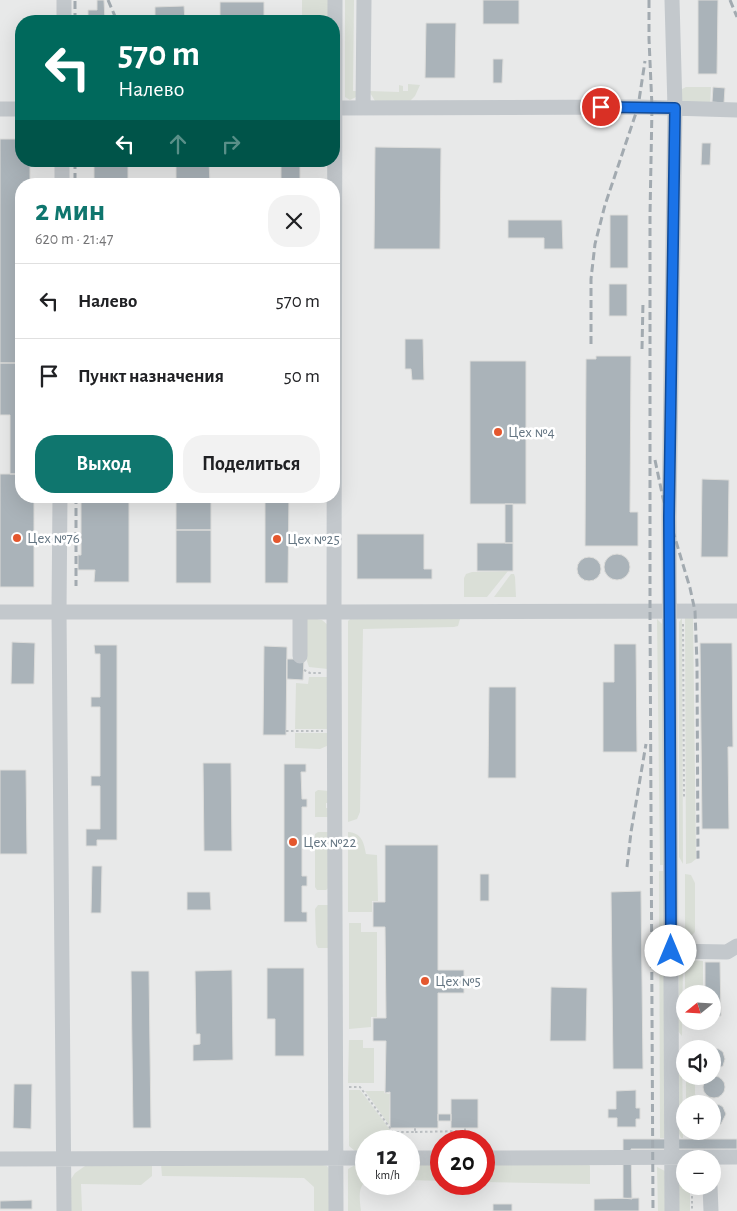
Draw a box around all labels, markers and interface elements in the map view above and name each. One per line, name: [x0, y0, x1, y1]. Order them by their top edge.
icon: left: [35, 35, 100, 100]
text: 570 m: [118, 37, 200, 72]
text: Налево: [118, 78, 184, 100]
pin: [580, 86, 622, 128]
icon: arrive: [587, 93, 615, 121]
icon: left: [111, 130, 139, 158]
icon: ahead: [164, 130, 192, 158]
icon: right: [217, 130, 245, 158]
button: close: [268, 195, 320, 247]
text: 2 мин: [35, 196, 105, 226]
text: 620 m · 21:47: [35, 231, 113, 247]
icon: left: [35, 287, 63, 315]
text: Налево: [78, 292, 137, 311]
text: 570 m: [276, 292, 320, 311]
icon: arrive: [35, 362, 63, 390]
text: Пункт назначения: [78, 367, 224, 386]
text: 50 m: [284, 367, 320, 386]
place label: Цех №4: [508, 425, 555, 440]
marker: Цех №4: [492, 426, 504, 438]
button: Выход: [35, 435, 173, 493]
button: Поделиться: [183, 435, 320, 493]
place label: Цех №76: [27, 531, 80, 546]
marker: Цех №76: [11, 532, 23, 544]
place label: Цех №25: [287, 532, 340, 547]
marker: Цех №25: [271, 533, 283, 545]
place label: Цех №22: [303, 835, 356, 850]
marker: Цех №22: [287, 836, 299, 848]
position arrow: [644, 924, 696, 976]
place label: Цех №5: [435, 974, 481, 989]
marker: Цех №5: [419, 975, 431, 987]
north arrow: [676, 985, 721, 1030]
map controls: [676, 985, 721, 1195]
button: sound: [676, 1040, 721, 1085]
button: +: [676, 1095, 721, 1140]
speed limit sign: 20: [430, 1130, 495, 1195]
text: 12: [377, 1144, 398, 1169]
button: −: [676, 1150, 721, 1195]
text: km/h: [375, 1169, 400, 1181]

